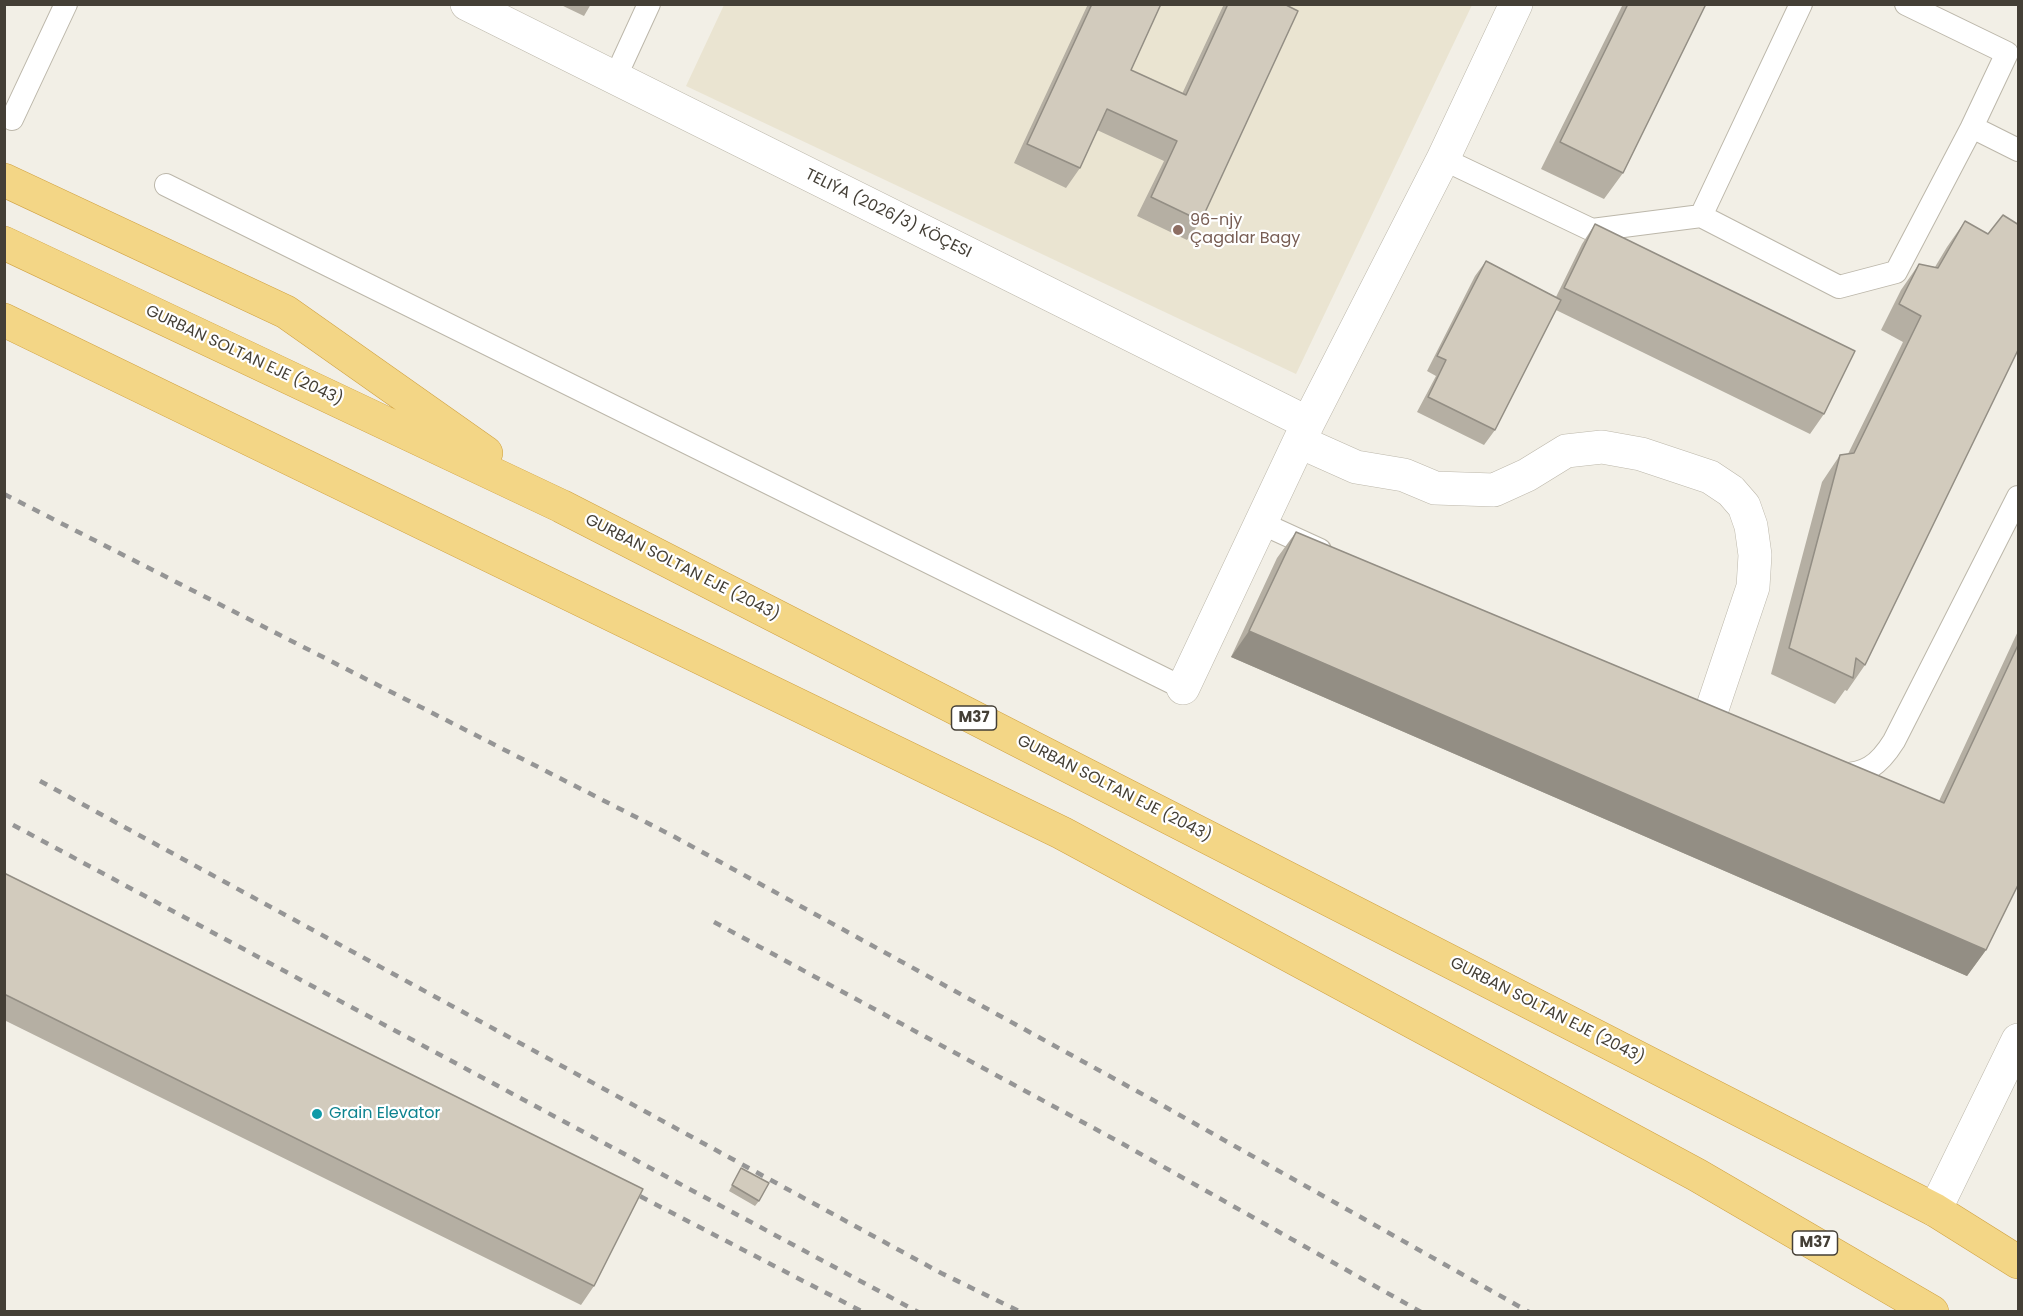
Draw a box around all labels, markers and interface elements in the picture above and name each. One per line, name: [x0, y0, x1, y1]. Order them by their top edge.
street label: TELIÝA (2026/3) KÖÇESI: [802, 165, 974, 263]
place label: 96-njy Çagalar Bagy: [1190, 211, 1300, 249]
marker: 96-njy Çagalar Bagy: [1171, 223, 1185, 237]
street label: GURBAN SOLTAN EJE (2043): [142, 302, 346, 410]
street label: GURBAN SOLTAN EJE (2043): [582, 511, 782, 625]
road number: M37: [952, 706, 996, 730]
street label: GURBAN SOLTAN EJE (2043): [1014, 732, 1214, 846]
street label: GURBAN SOLTAN EJE (2043): [1447, 954, 1647, 1068]
place label: Grain Elevator: [329, 1104, 441, 1124]
marker: Grain Elevator: [310, 1107, 324, 1121]
road number: M37: [1792, 1231, 1838, 1255]

